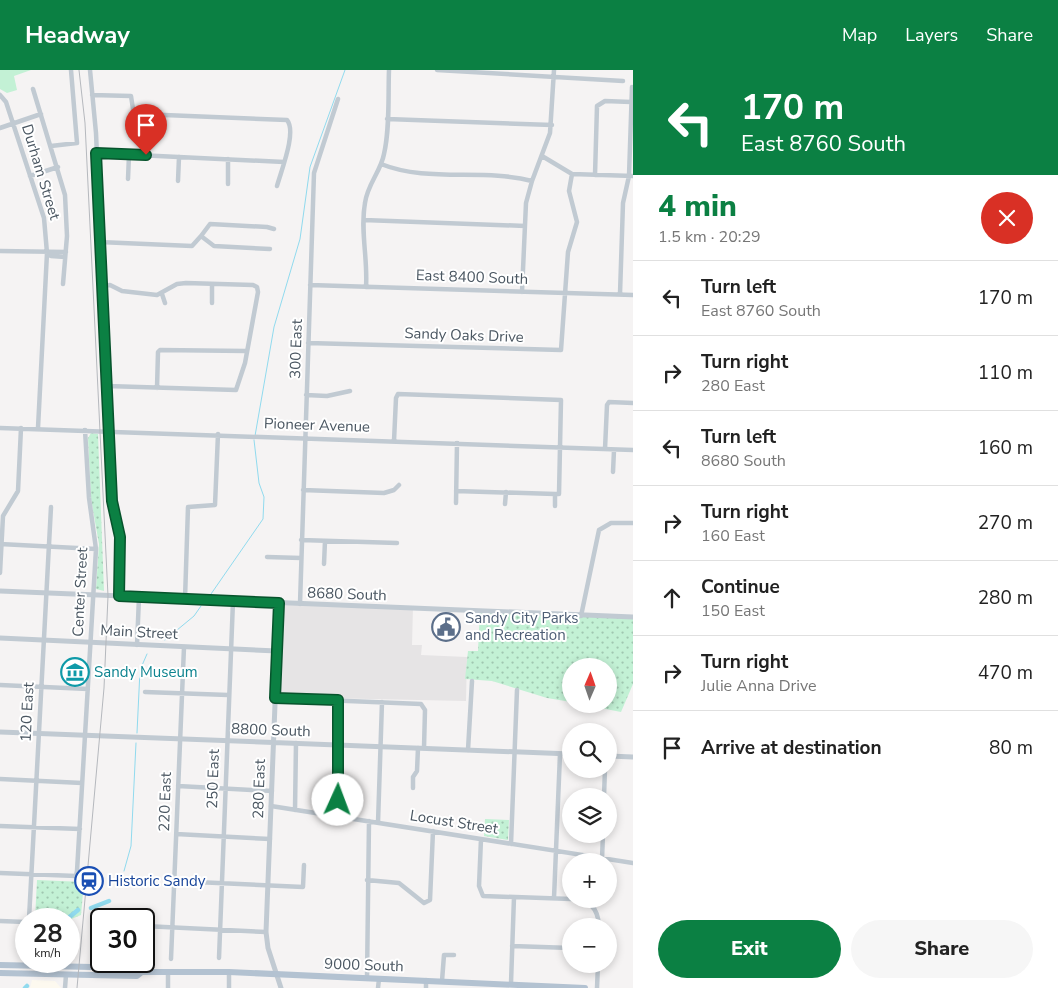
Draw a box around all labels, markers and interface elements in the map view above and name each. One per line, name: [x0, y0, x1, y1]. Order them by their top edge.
text: Headway: [25, 19, 130, 51]
text: Map: [842, 23, 877, 47]
text: Layers: [905, 23, 958, 47]
text: Share: [986, 23, 1033, 47]
text: 170 m: [741, 84, 844, 131]
icon: left: [658, 90, 723, 155]
pin: [125, 104, 167, 155]
icon: arrive: [132, 111, 160, 139]
street label: Durham Street: [17, 122, 65, 223]
text: East 8760 South: [741, 129, 906, 159]
text: 4 min: [658, 186, 737, 227]
button: close: [981, 192, 1033, 244]
text: 1.5 km · 20:29: [658, 226, 761, 248]
street label: East 8400 South: [415, 265, 529, 289]
text: Turn left: [701, 274, 776, 300]
icon: left: [658, 284, 686, 312]
text: 170 m: [978, 285, 1033, 311]
text: East 8760 South: [701, 300, 821, 322]
street label: 300 East: [285, 318, 307, 379]
street label: Sandy Oaks Drive: [404, 323, 524, 347]
text: Turn right: [701, 349, 788, 375]
icon: right: [658, 359, 686, 387]
text: 110 m: [978, 360, 1033, 386]
text: 280 East: [701, 375, 765, 397]
street label: Pioneer Avenue: [264, 413, 370, 437]
text: Turn left: [701, 424, 776, 450]
icon: left: [658, 434, 686, 462]
text: 160 m: [978, 435, 1033, 461]
text: 8680 South: [701, 450, 786, 472]
text: Turn right: [701, 499, 788, 525]
icon: right: [658, 509, 686, 537]
text: 270 m: [978, 510, 1033, 536]
text: 160 East: [701, 525, 765, 547]
street label: Center Street: [68, 546, 92, 637]
text: Continue: [701, 574, 780, 600]
street label: 8680 South: [307, 583, 387, 605]
icon: ahead: [658, 584, 686, 612]
text: 280 m: [978, 585, 1033, 611]
text: 150 East: [701, 600, 765, 622]
place label: Sandy City Parks and Recreation: [465, 608, 579, 645]
public building icon: Sandy City Parks and Recreation: [431, 612, 461, 642]
street label: Main Street: [100, 620, 179, 644]
text: Turn right: [701, 649, 788, 675]
museum icon: Sandy Museum: [60, 657, 90, 687]
north arrow: [562, 658, 618, 712]
map controls: [562, 658, 617, 973]
icon: right: [658, 659, 686, 687]
text: 470 m: [978, 660, 1033, 686]
place label: Sandy Museum: [94, 662, 198, 682]
text: Julie Anna Drive: [701, 675, 817, 697]
street label: 120 East: [15, 681, 39, 742]
street label: 8800 South: [231, 719, 311, 741]
button: search: [562, 723, 617, 778]
icon: arrive: [658, 734, 686, 762]
text: Arrive at destination: [701, 735, 882, 761]
text: 80 m: [989, 735, 1033, 761]
street label: 250 East: [202, 748, 224, 809]
street label: 280 East: [248, 758, 270, 819]
street label: 220 East: [154, 771, 176, 832]
position arrow: [311, 773, 363, 825]
button: layers: [562, 788, 617, 843]
street label: Locust Street: [409, 805, 500, 839]
button: +: [562, 853, 617, 908]
station icon: Historic Sandy: [74, 866, 104, 896]
place label: Historic Sandy: [108, 871, 206, 891]
speed limit sign: 30: [90, 908, 155, 973]
text: 28: [32, 917, 63, 951]
button: −: [562, 918, 617, 973]
button: Exit: [658, 920, 841, 978]
button: Share: [851, 920, 1033, 978]
text: km/h: [34, 945, 61, 961]
street label: 9000 South: [324, 954, 404, 976]

